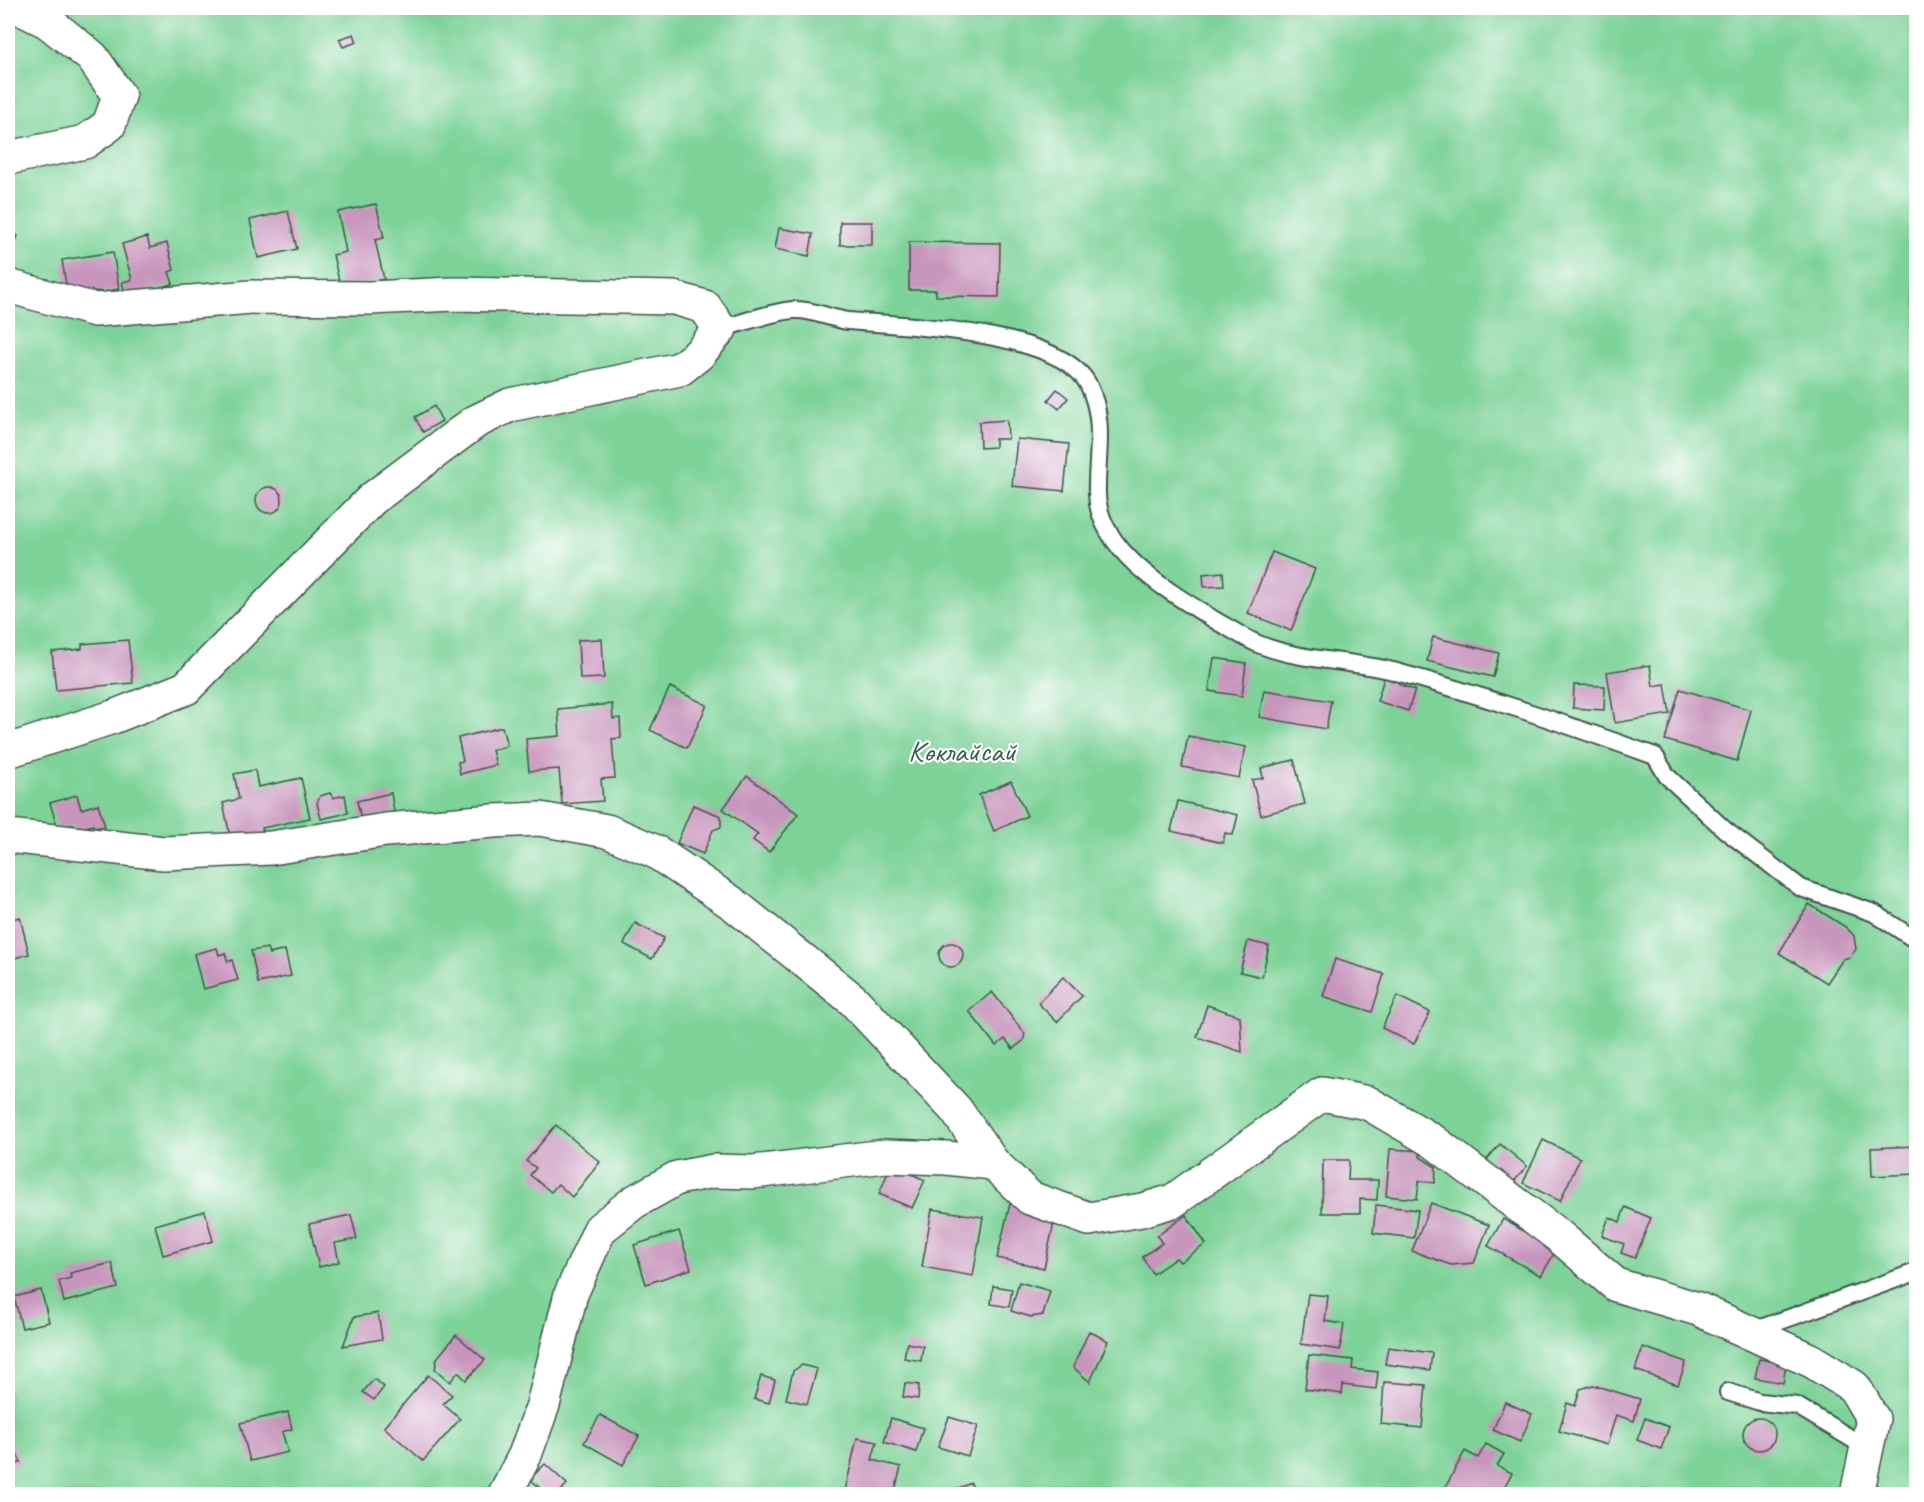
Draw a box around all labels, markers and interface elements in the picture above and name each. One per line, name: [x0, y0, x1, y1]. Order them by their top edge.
park label: Көклайсай: [908, 732, 1017, 770]

